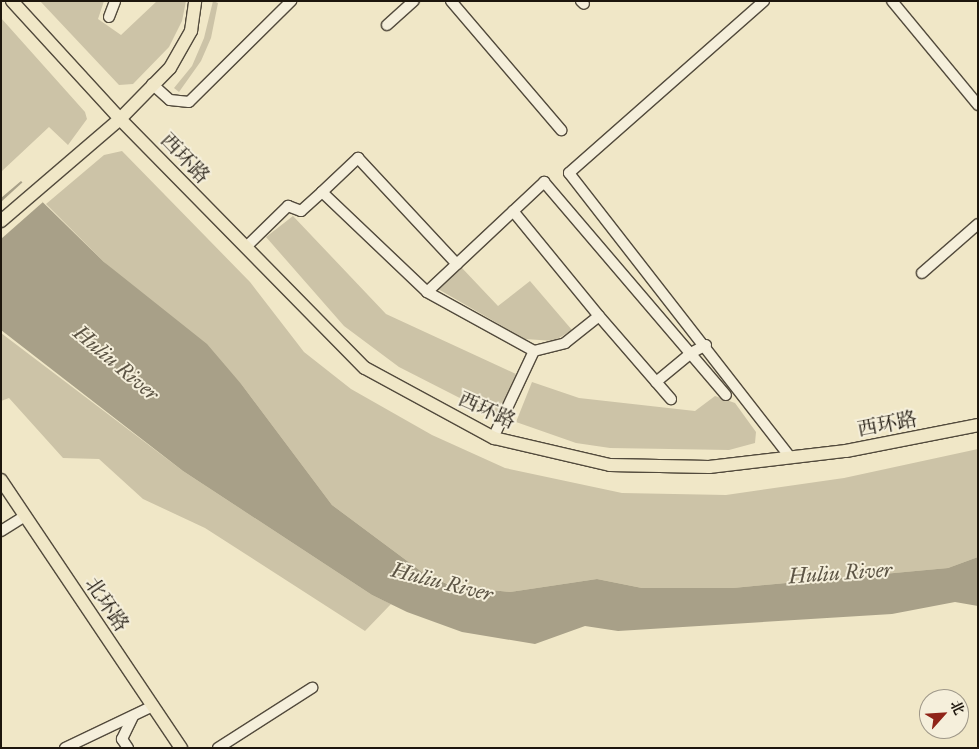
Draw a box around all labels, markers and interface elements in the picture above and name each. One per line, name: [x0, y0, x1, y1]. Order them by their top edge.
street label: 西环路: [156, 128, 214, 188]
water label: Huliu River: [68, 320, 164, 406]
street label: 西环路: [455, 387, 519, 433]
street label: 西环路: [855, 406, 919, 442]
water label: Huliu River: [388, 557, 496, 607]
water label: Huliu River: [787, 557, 893, 589]
street label: 北环路: [80, 572, 134, 636]
north arrow: [919, 689, 969, 739]
text: 北: [946, 698, 968, 718]

